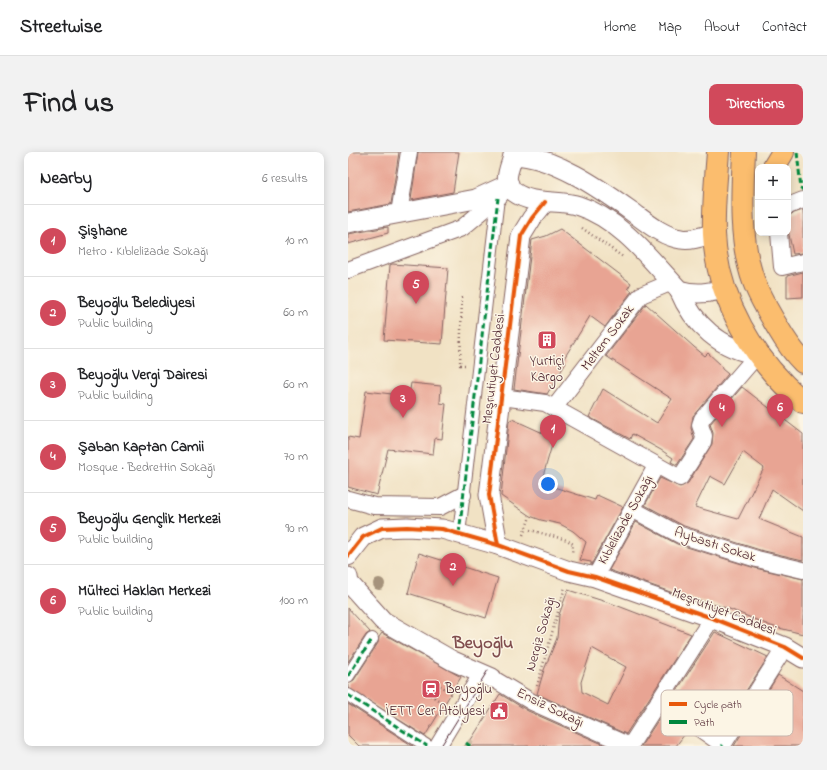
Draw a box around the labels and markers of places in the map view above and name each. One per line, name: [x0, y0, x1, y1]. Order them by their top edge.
pin: 5: [403, 271, 429, 304]
building icon: Yurtiçi Kargo: [536, 329, 558, 351]
place label: Yurtiçi Kargo: [530, 351, 564, 389]
pin: 3: [390, 385, 416, 418]
pin: 4: [709, 394, 735, 427]
pin: 6: [767, 394, 793, 427]
pin: 1: [540, 415, 566, 448]
pin: 2: [440, 553, 466, 586]
station icon: Beyoğlu: [420, 678, 442, 700]
place label: Beyoğlu: [444, 679, 492, 701]
public building icon: İETT Cer Atölyesi: [488, 700, 510, 722]
place label: İETT Cer Atölyesi: [386, 701, 485, 723]

